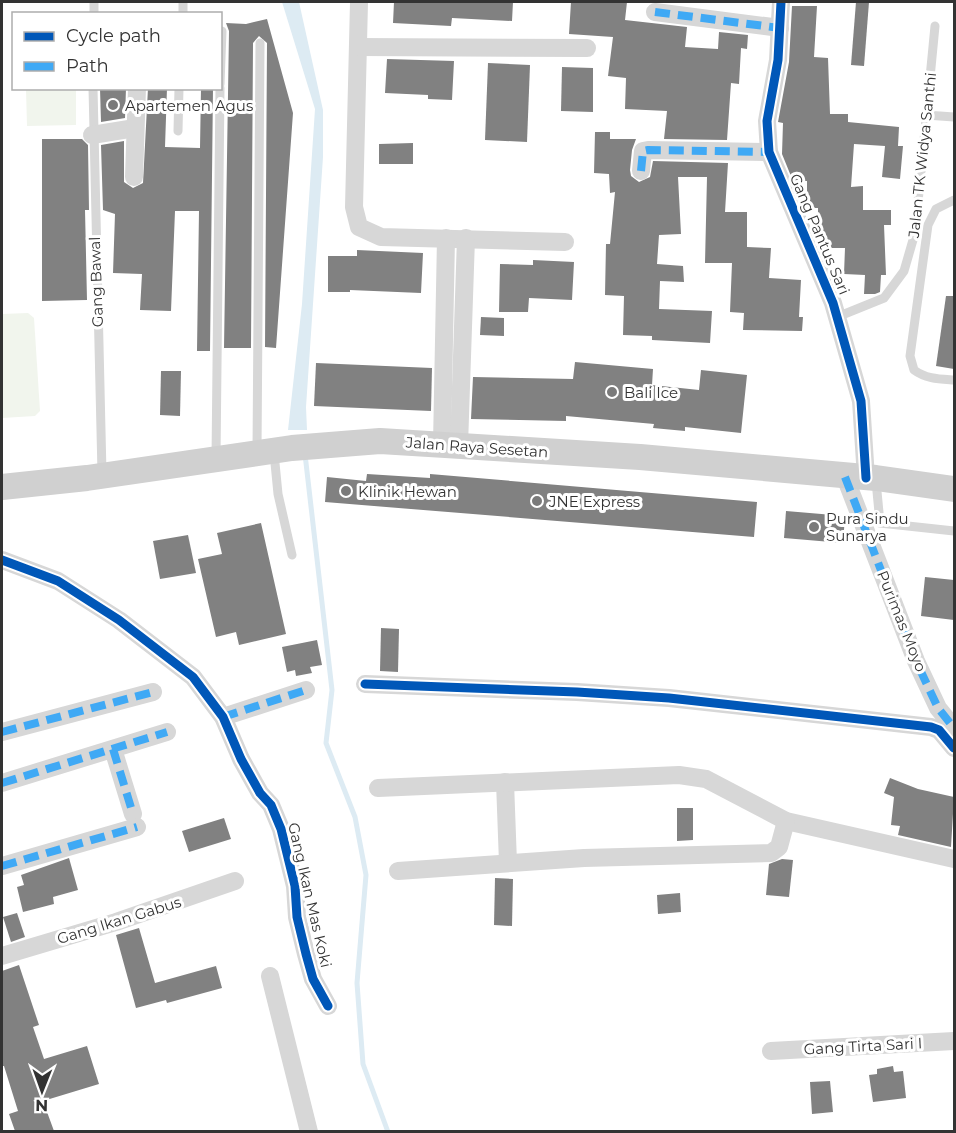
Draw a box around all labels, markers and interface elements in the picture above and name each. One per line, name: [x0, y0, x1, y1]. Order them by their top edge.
legend: [12, 12, 222, 90]
text: Cycle path: [66, 25, 161, 47]
text: Path: [66, 55, 109, 77]
street label: Jalan TK Widya Santhi: [904, 71, 940, 240]
place label: Apartemen Agus: [125, 96, 253, 115]
marker: Apartemen Agus: [106, 98, 120, 112]
street label: Gang Pantus Sari: [786, 171, 854, 297]
street label: Gang Bawal: [85, 236, 107, 328]
place label: Bali Ice: [624, 383, 678, 402]
marker: Bali Ice: [605, 385, 619, 399]
street label: Jalan Raya Sesetan: [404, 432, 549, 461]
place label: Klinik Hewan: [358, 482, 457, 501]
marker: Klinik Hewan: [339, 484, 353, 498]
place label: JNE Express: [548, 492, 640, 511]
marker: JNE Express: [530, 494, 544, 508]
place label: Pura Sindu Sunarya: [826, 509, 909, 545]
marker: Pura Sindu Sunarya: [807, 520, 821, 534]
street label: Purimas Moyo: [873, 568, 931, 674]
street label: Gang Ikan Mas Koki: [284, 821, 336, 969]
street label: Gang Ikan Gabus: [55, 892, 183, 948]
street label: Gang Tirta Sari I: [803, 1033, 923, 1059]
north arrow: [12, 1061, 72, 1121]
text: N: [35, 1096, 48, 1115]

